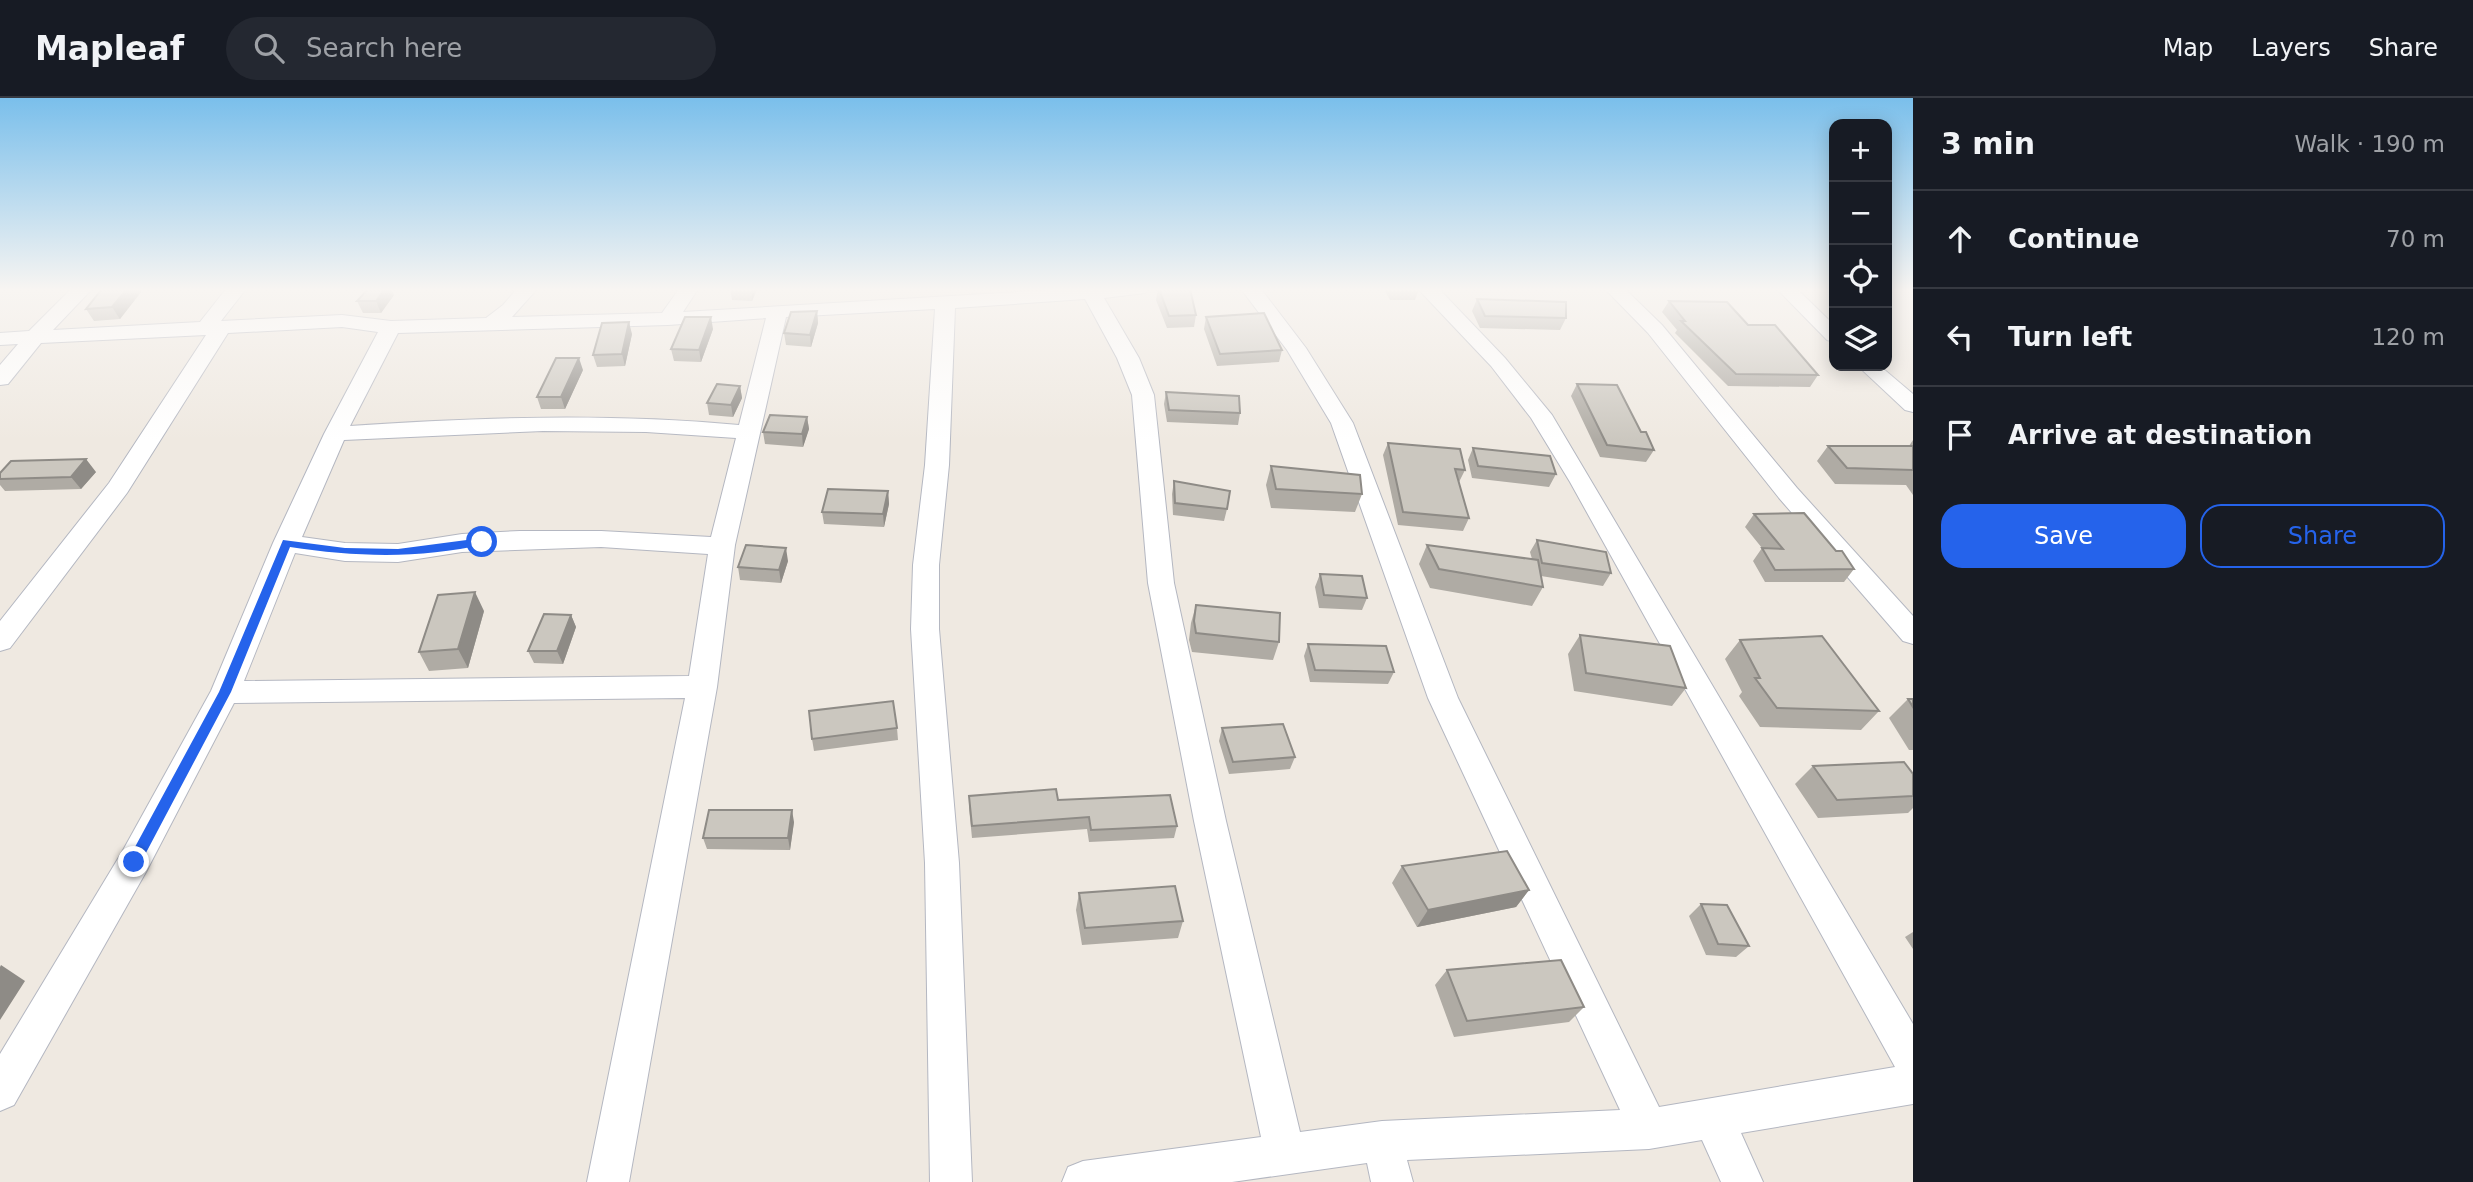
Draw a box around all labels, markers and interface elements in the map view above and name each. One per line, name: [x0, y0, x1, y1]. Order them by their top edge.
search box: [226, 17, 716, 80]
text: Mapleaf: [35, 29, 184, 68]
icon: search: [250, 29, 288, 67]
text: Search here: [306, 33, 462, 63]
text: Map: [2163, 34, 2213, 62]
text: Layers: [2251, 34, 2331, 62]
text: Share: [2369, 34, 2438, 62]
map controls: [1829, 119, 1892, 371]
button: +: [1829, 119, 1892, 182]
text: 3 min: [1941, 126, 2035, 161]
text: Walk · 190 m: [2294, 131, 2445, 157]
button: −: [1829, 182, 1892, 245]
icon: ahead: [1941, 220, 1979, 258]
text: Continue: [2008, 224, 2139, 254]
text: 70 m: [2386, 226, 2445, 252]
button: locate: [1829, 245, 1892, 308]
button: layers: [1829, 308, 1892, 371]
icon: left: [1941, 318, 1979, 356]
text: Turn left: [2008, 322, 2132, 352]
text: 120 m: [2371, 324, 2445, 350]
icon: arrive: [1941, 416, 1979, 454]
text: Arrive at destination: [2008, 420, 2312, 450]
button: Save: [1941, 504, 2186, 568]
button: Share: [2200, 504, 2445, 568]
route start: [466, 526, 497, 557]
route end: [118, 846, 149, 877]

